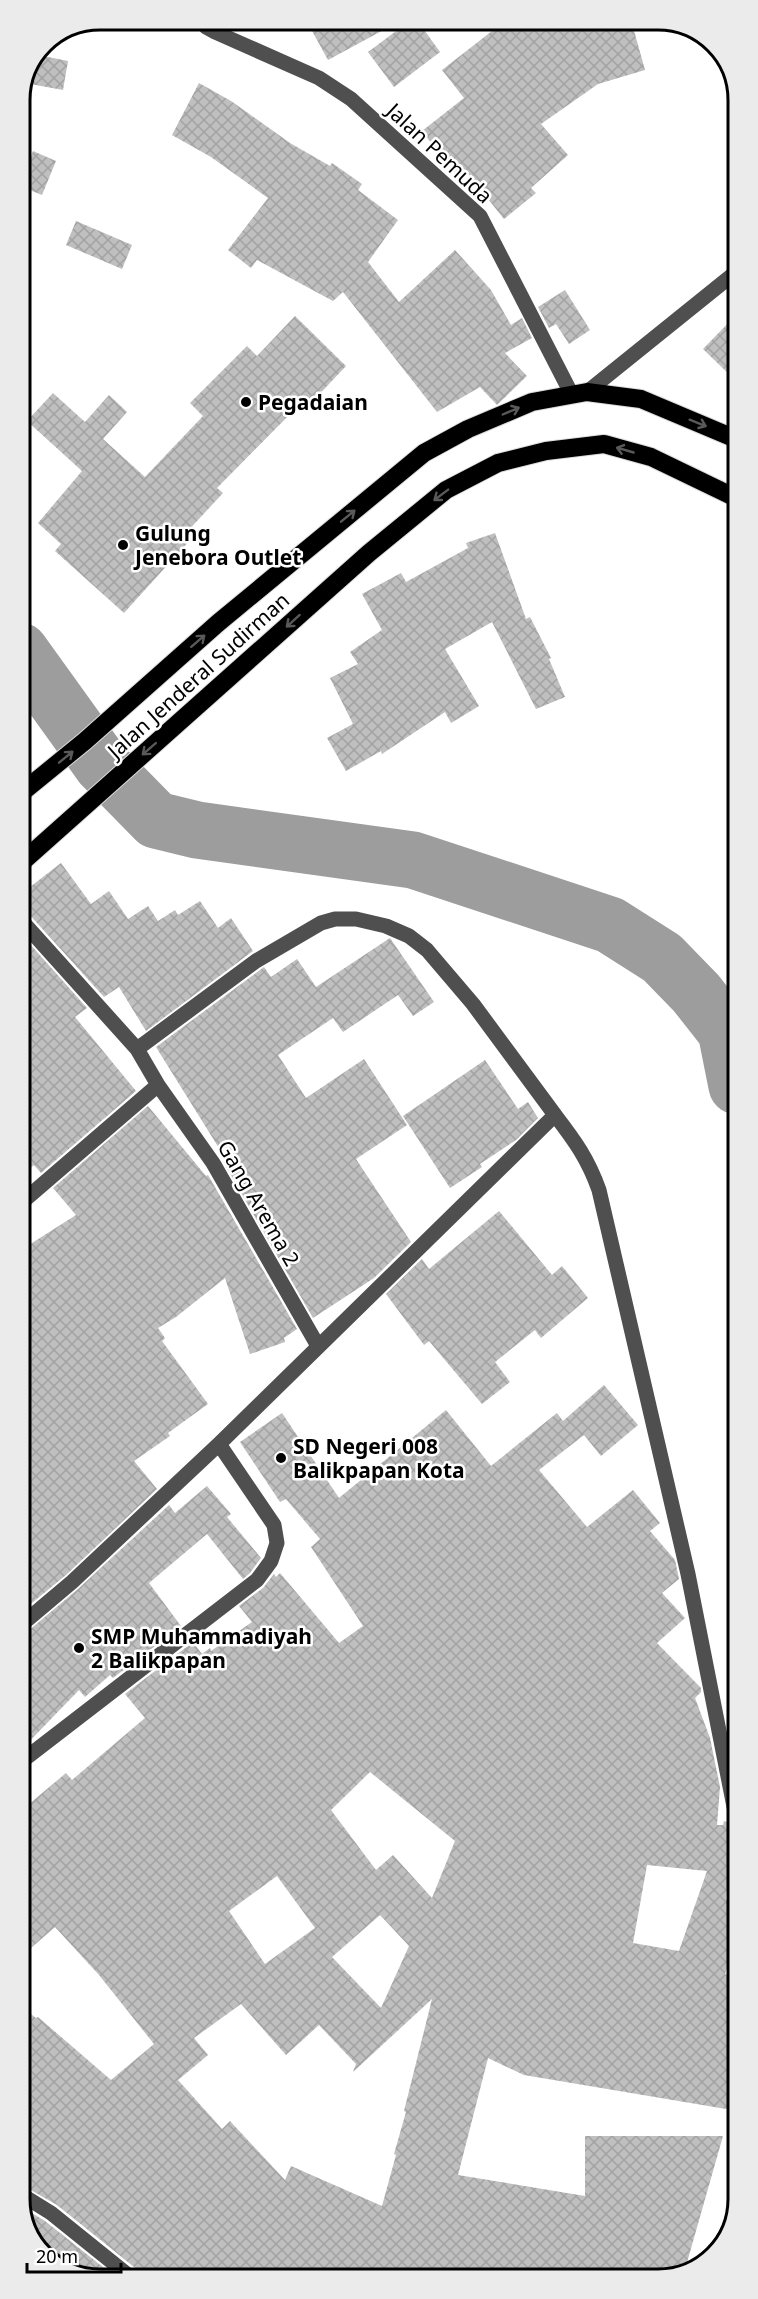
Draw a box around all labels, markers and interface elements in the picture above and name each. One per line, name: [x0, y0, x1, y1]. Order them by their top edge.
street label: Jalan Pemuda: [380, 95, 499, 209]
place label: Pegadaian: [258, 388, 368, 416]
marker: Pegadaian: [239, 395, 253, 409]
one-way arrow: [501, 405, 519, 416]
one-way arrow: [688, 418, 706, 429]
one-way arrow: [616, 444, 635, 455]
one-way arrow: [433, 488, 449, 501]
one-way arrow: [340, 509, 355, 523]
place label: Gulung Jenebora Outlet: [133, 519, 301, 571]
marker: Gulung Jenebora Outlet: [116, 538, 130, 552]
street label: Jalan Jenderal Sudirman: [100, 586, 295, 765]
one-way arrow: [286, 614, 301, 628]
one-way arrow: [190, 634, 205, 648]
one-way arrow: [142, 742, 157, 756]
one-way arrow: [58, 750, 74, 763]
street label: Gang Arema 2: [212, 1135, 306, 1271]
place label: SD Negeri 008 Balikpapan Kota: [293, 1432, 465, 1484]
marker: SD Negeri 008 Balikpapan Kota: [274, 1451, 288, 1465]
place label: SMP Muhammadiyah 2 Balikpapan: [91, 1622, 312, 1674]
marker: SMP Muhammadiyah 2 Balikpapan: [72, 1641, 86, 1655]
scale bar: [27, 2236, 122, 2274]
text: 20 m: [36, 2244, 78, 2268]

